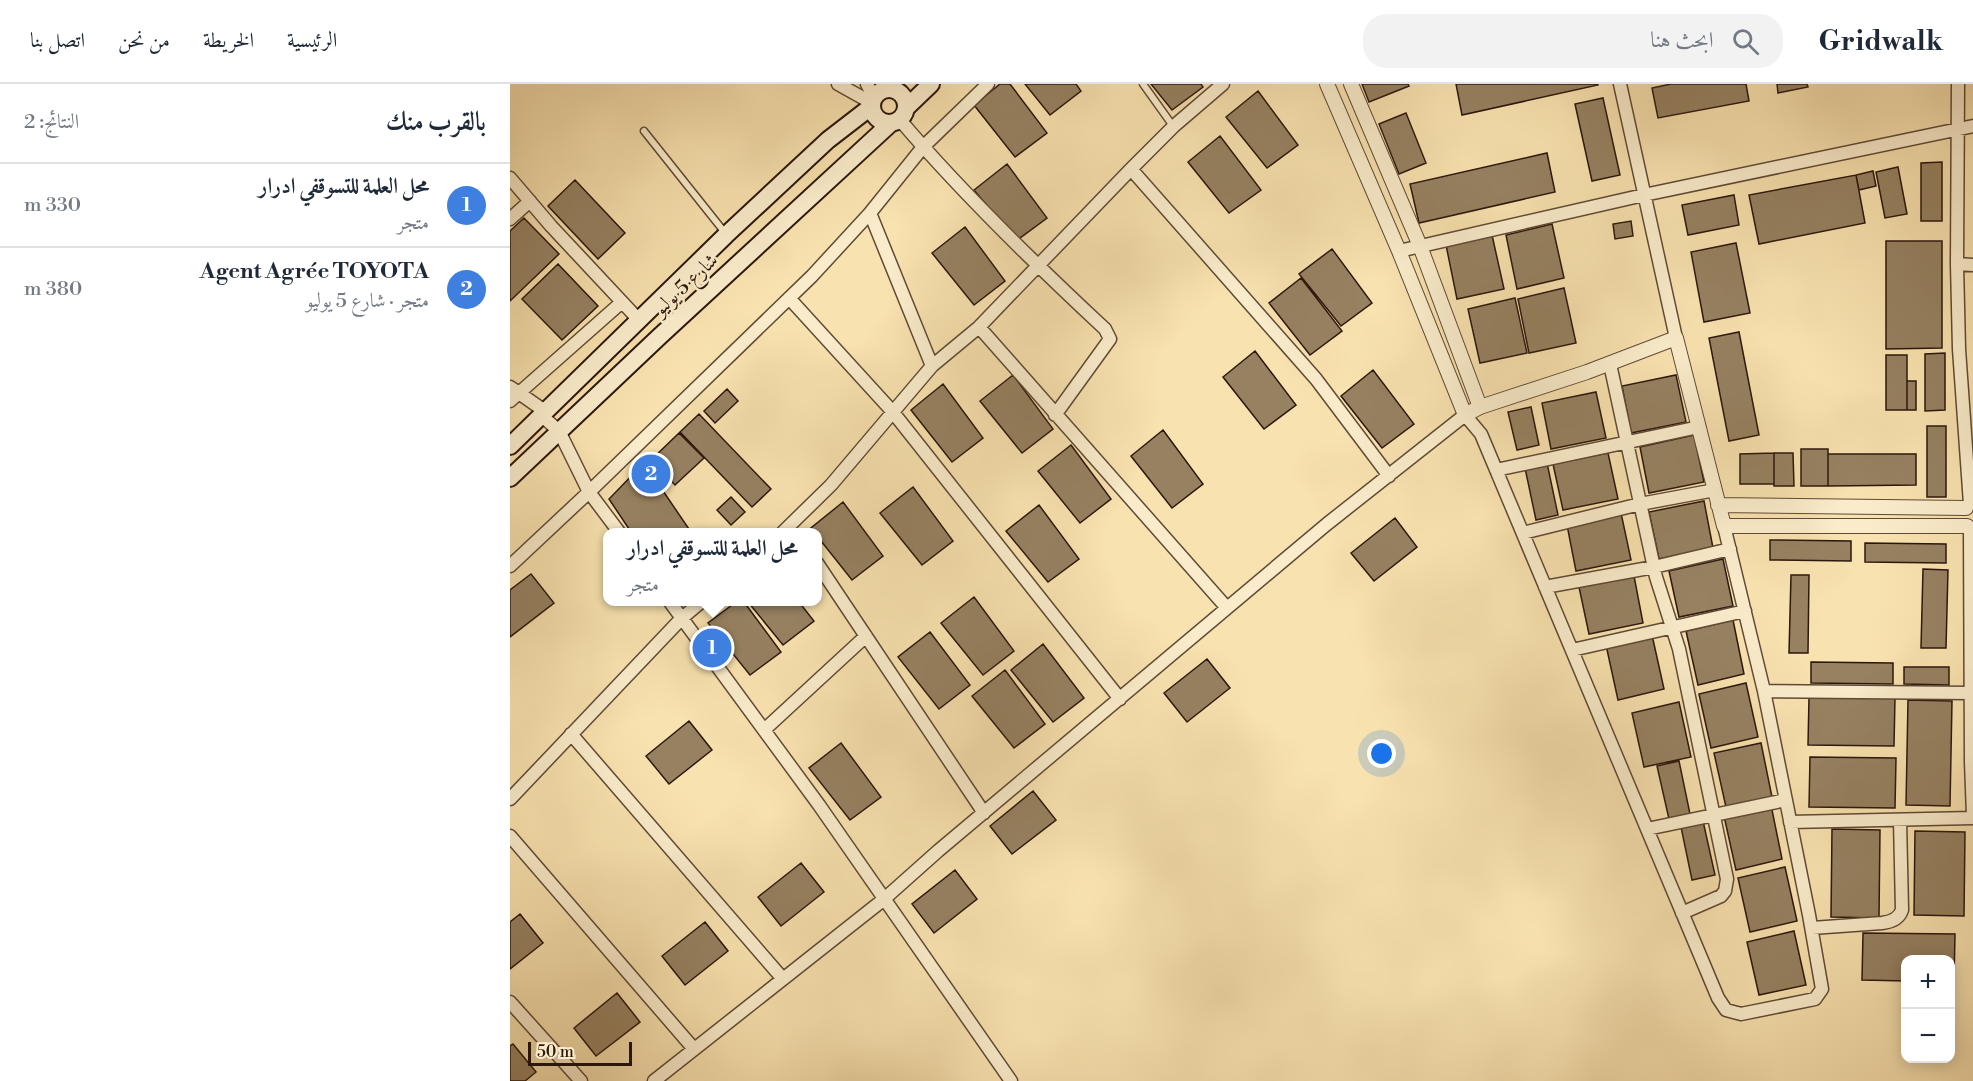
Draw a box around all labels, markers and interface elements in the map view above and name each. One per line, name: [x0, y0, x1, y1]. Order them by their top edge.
search box: [1363, 14, 1783, 68]
text: Gridwalk: [1819, 24, 1943, 59]
icon: search: [1729, 25, 1762, 58]
text: ابحث هنا: [1650, 27, 1714, 54]
text: اتصل بنا: [30, 28, 85, 54]
text: من نحن: [118, 28, 170, 54]
text: الخريطة: [203, 28, 254, 54]
text: الرئيسية: [287, 28, 337, 54]
text: بالقرب منك: [386, 106, 486, 138]
text: النتائج: 2: [24, 110, 79, 135]
text: محل العلمة للتسوقفي ادرار: [259, 173, 429, 200]
text: 330 m: [24, 193, 81, 218]
text: 1: [462, 193, 471, 218]
text: متجر: [397, 211, 429, 236]
street label: شارع 5 يوليو: [647, 249, 727, 326]
text: Agent Agrée TOYOTA: [199, 258, 429, 285]
text: 380 m: [24, 277, 82, 302]
text: 2: [460, 277, 473, 302]
text: متجر · شارع 5 يوليو: [306, 289, 429, 314]
pin: 2: [632, 452, 670, 496]
popup: [603, 528, 822, 606]
text: محل العلمة للتسوقفي ادرار: [627, 535, 798, 562]
text: متجر: [627, 573, 659, 598]
pin: 1: [692, 626, 732, 670]
your location: [1367, 739, 1396, 768]
map controls: [1901, 955, 1955, 1063]
button: +: [1901, 955, 1955, 1009]
button: −: [1901, 1009, 1955, 1063]
scale bar: [528, 1039, 632, 1066]
text: 50 m: [537, 1042, 574, 1062]

